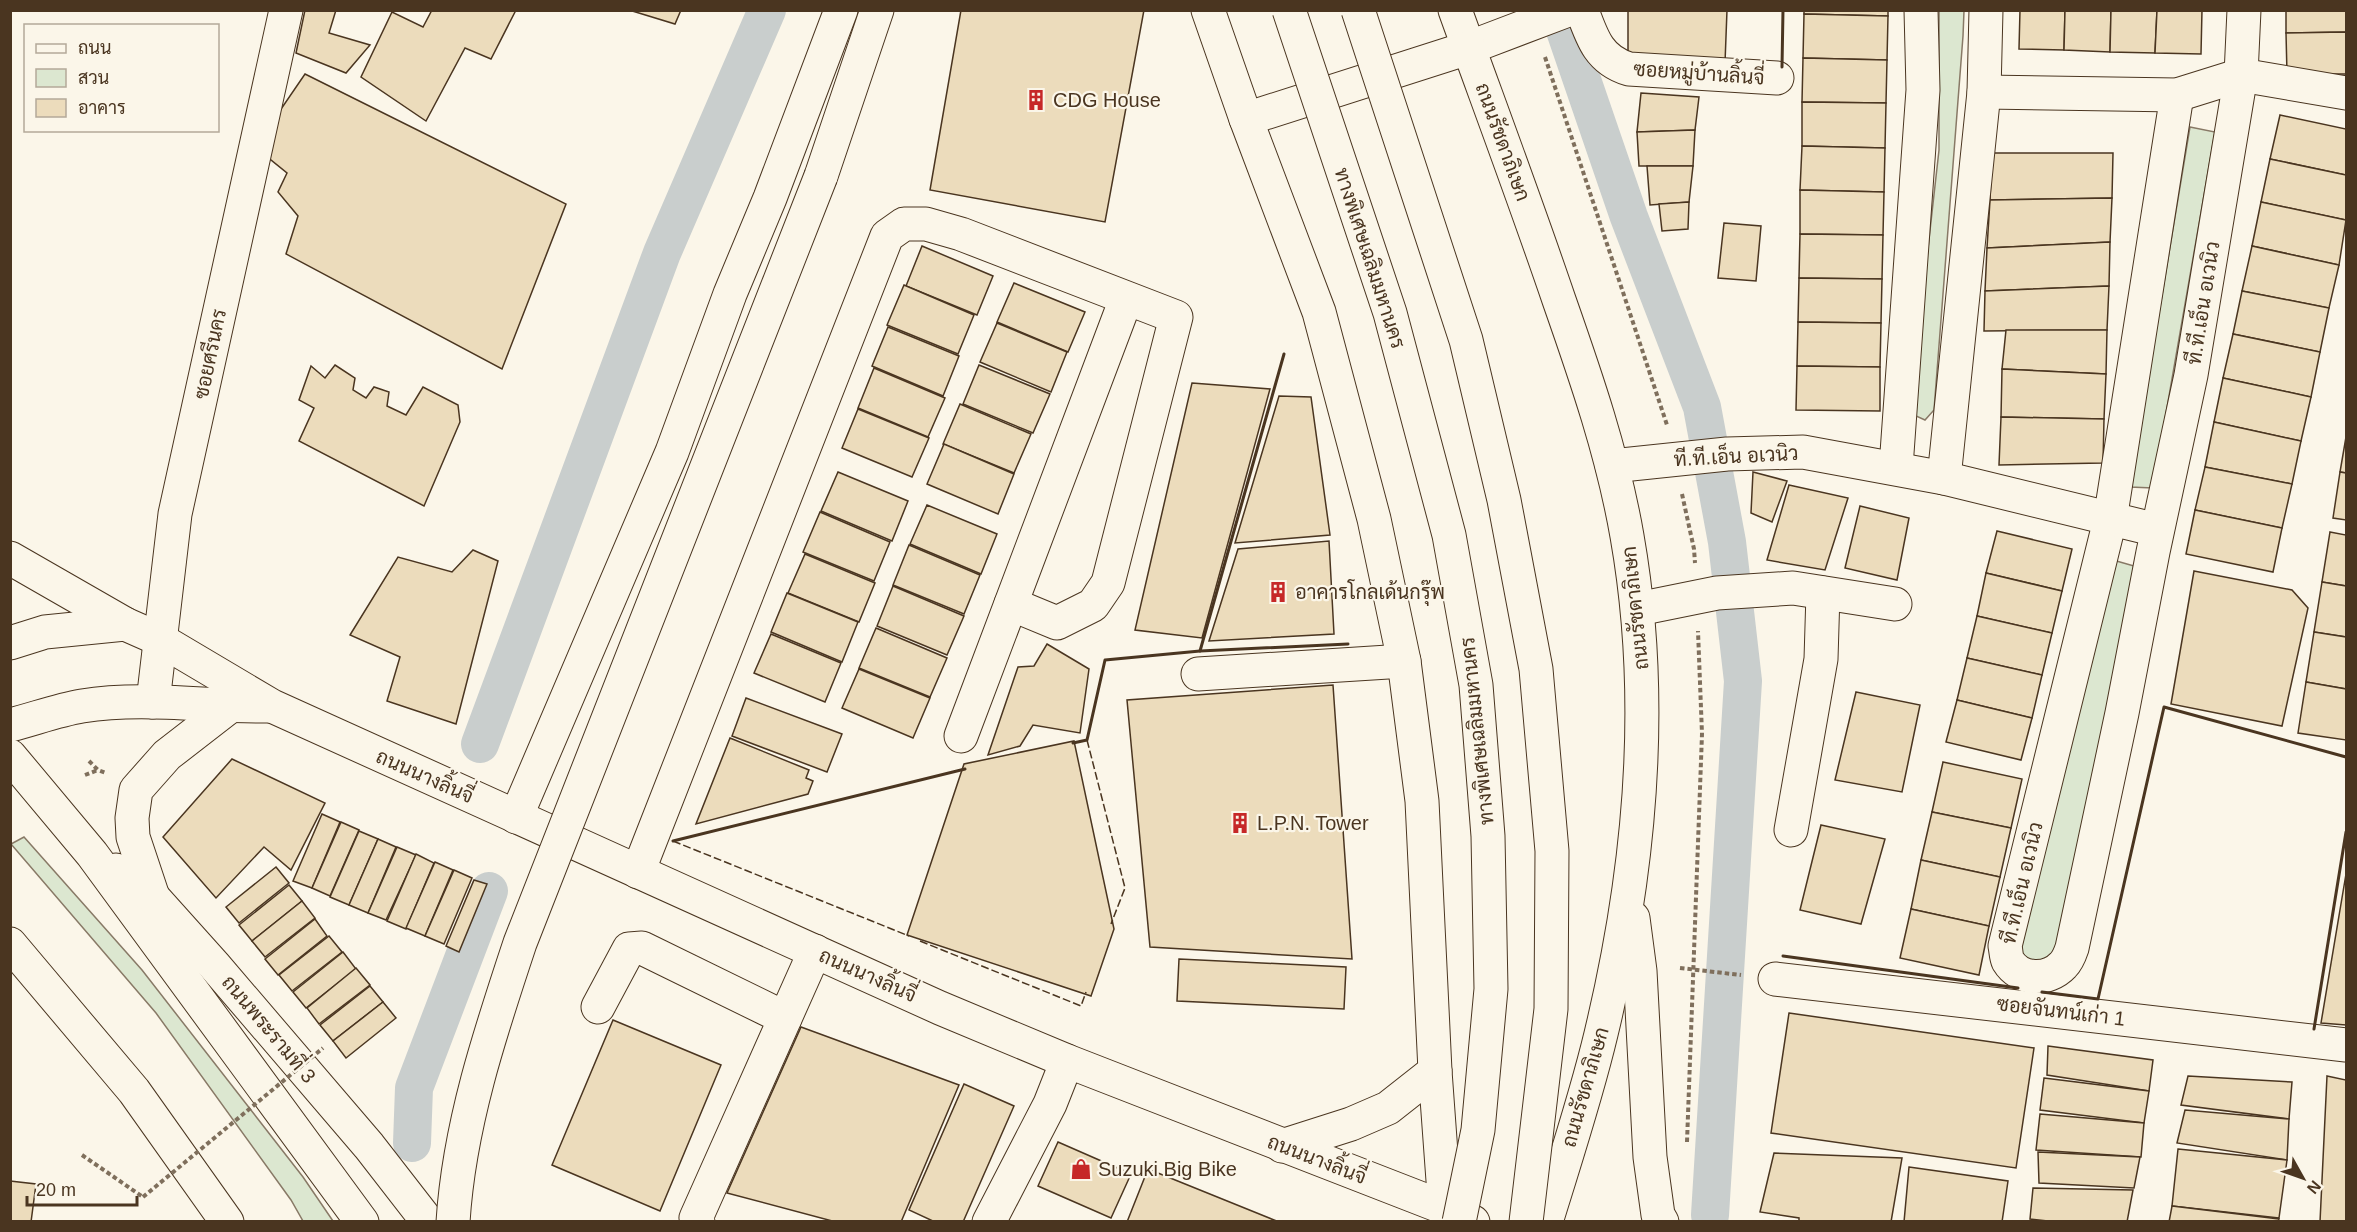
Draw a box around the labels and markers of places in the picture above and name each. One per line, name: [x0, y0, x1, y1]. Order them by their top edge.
building icon: CDG House: [1024, 88, 1048, 112]
place label: CDG House: [1053, 89, 1161, 111]
place label: อาคารโกลเด้นกรุ๊พ: [1295, 579, 1445, 606]
building icon: อาคารโกลเด้นกรุ๊พ: [1266, 580, 1290, 604]
building icon: L.P.N. Tower: [1228, 811, 1252, 835]
place label: L.P.N. Tower: [1257, 812, 1369, 834]
shop icon: Suzuki Big Bike: [1069, 1157, 1093, 1181]
place label: Suzuki Big Bike: [1098, 1158, 1237, 1180]

